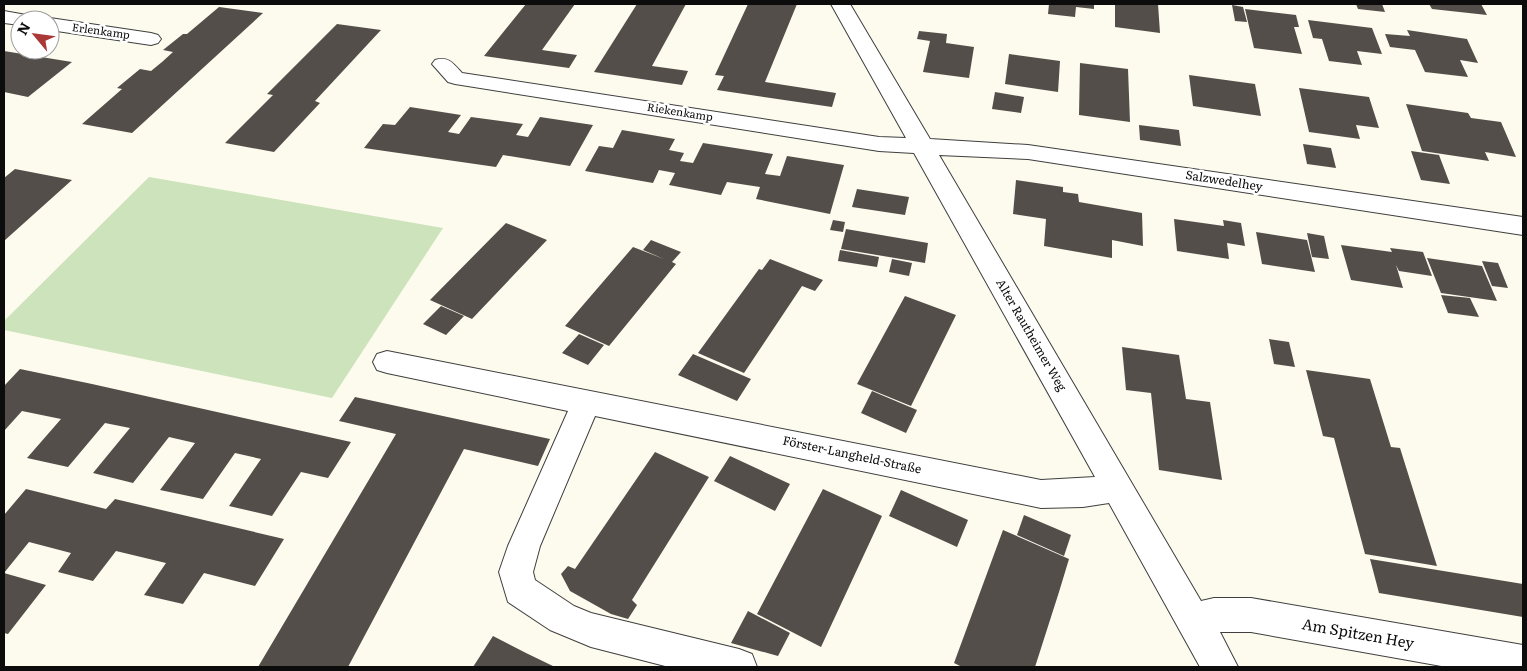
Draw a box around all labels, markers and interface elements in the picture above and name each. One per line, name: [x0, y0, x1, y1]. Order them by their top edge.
north arrow: [10, 10, 60, 60]
text: N: [11, 18, 34, 38]
street label: Erlenkamp: [71, 18, 131, 42]
street label: Riekenkamp: [646, 98, 714, 124]
street label: Salzwedelhey: [1184, 165, 1264, 195]
street label: Alter Rautheimer Weg: [992, 275, 1072, 394]
street label: Förster-Langheld-Straße: [781, 431, 923, 478]
street label: Am Spitzen Hey: [1300, 611, 1417, 654]

